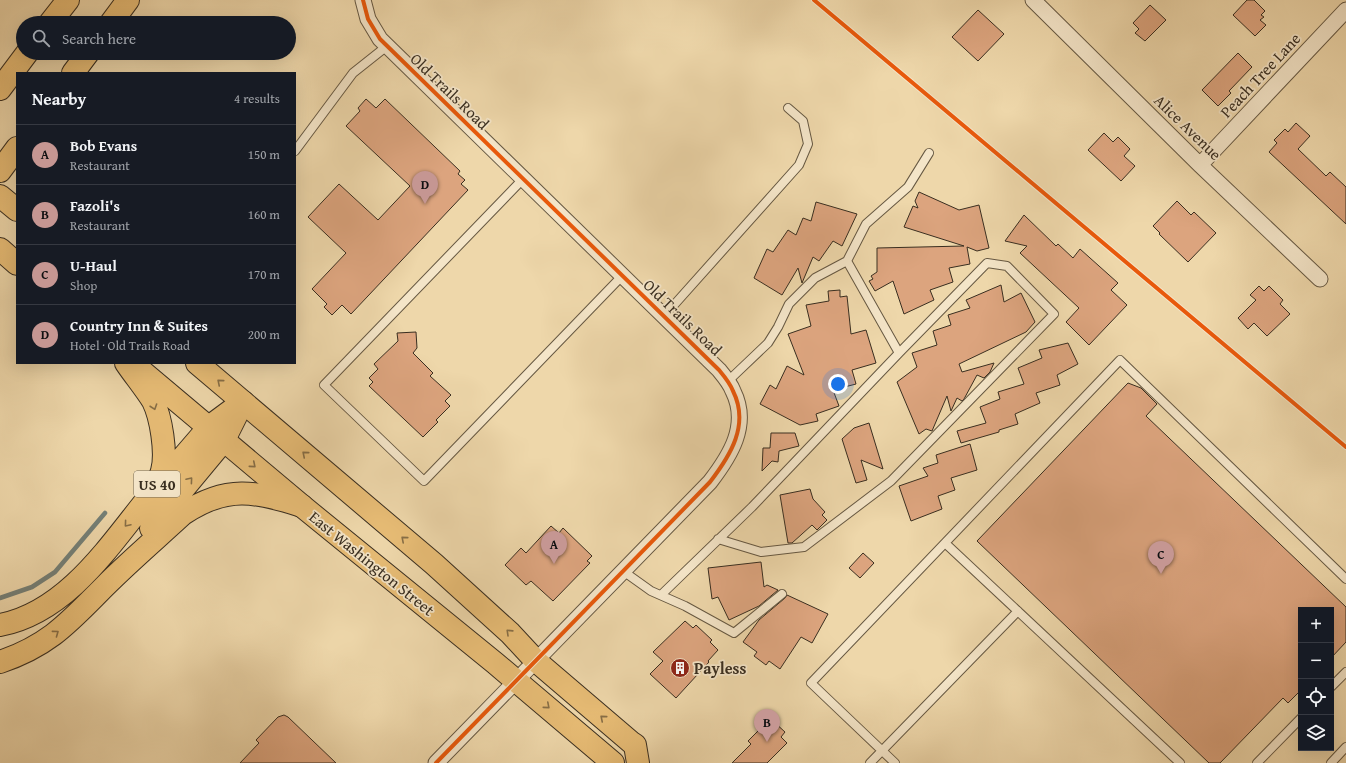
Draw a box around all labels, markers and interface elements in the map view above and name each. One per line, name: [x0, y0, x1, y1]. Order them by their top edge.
search box: [16, 16, 296, 60]
icon: search: [30, 27, 52, 49]
street label: Peach Tree Lane: [1214, 27, 1306, 123]
text: Search here: [62, 28, 136, 49]
street label: Old Trails Road: [405, 47, 495, 135]
text: Nearby: [32, 86, 86, 111]
text: 4 results: [234, 89, 280, 108]
street label: Alice Avenue: [1149, 89, 1227, 165]
text: Bob Evans: [70, 135, 137, 156]
text: A: [41, 145, 49, 164]
text: 150 m: [248, 145, 280, 164]
text: Restaurant: [70, 156, 130, 175]
pin: D: [412, 171, 438, 204]
text: Fazoli's: [70, 195, 120, 216]
text: B: [41, 205, 49, 224]
text: 160 m: [248, 205, 280, 224]
text: Restaurant: [70, 216, 130, 235]
text: U-Haul: [70, 255, 117, 276]
text: C: [41, 265, 49, 284]
text: 170 m: [248, 265, 280, 284]
street label: Old Trails Road: [638, 273, 728, 361]
text: Shop: [70, 276, 97, 295]
text: Country Inn & Suites: [70, 315, 208, 336]
text: D: [41, 325, 49, 344]
text: 200 m: [248, 325, 280, 344]
text: Hotel · Old Trails Road: [70, 336, 190, 355]
your location: [828, 374, 848, 394]
one-way arrow: [217, 380, 225, 387]
one-way arrow: [150, 403, 158, 410]
one-way arrow: [303, 452, 310, 459]
one-way arrow: [249, 461, 256, 468]
road number: US 40: [134, 471, 180, 497]
one-way arrow: [186, 477, 193, 484]
street label: East Washington Street: [304, 505, 440, 621]
one-way arrow: [124, 520, 131, 527]
pin: A: [541, 531, 567, 564]
one-way arrow: [402, 536, 409, 543]
pin: C: [1148, 541, 1174, 574]
map controls: [1298, 607, 1334, 751]
button: +: [1298, 607, 1334, 643]
one-way arrow: [506, 630, 514, 637]
one-way arrow: [51, 631, 58, 638]
button: −: [1298, 643, 1334, 679]
place label: Payless: [694, 656, 746, 680]
building icon: Payless: [669, 657, 691, 679]
button: locate: [1298, 679, 1334, 715]
one-way arrow: [542, 702, 549, 709]
pin: B: [754, 709, 780, 742]
one-way arrow: [600, 715, 607, 722]
button: layers: [1298, 715, 1334, 751]

